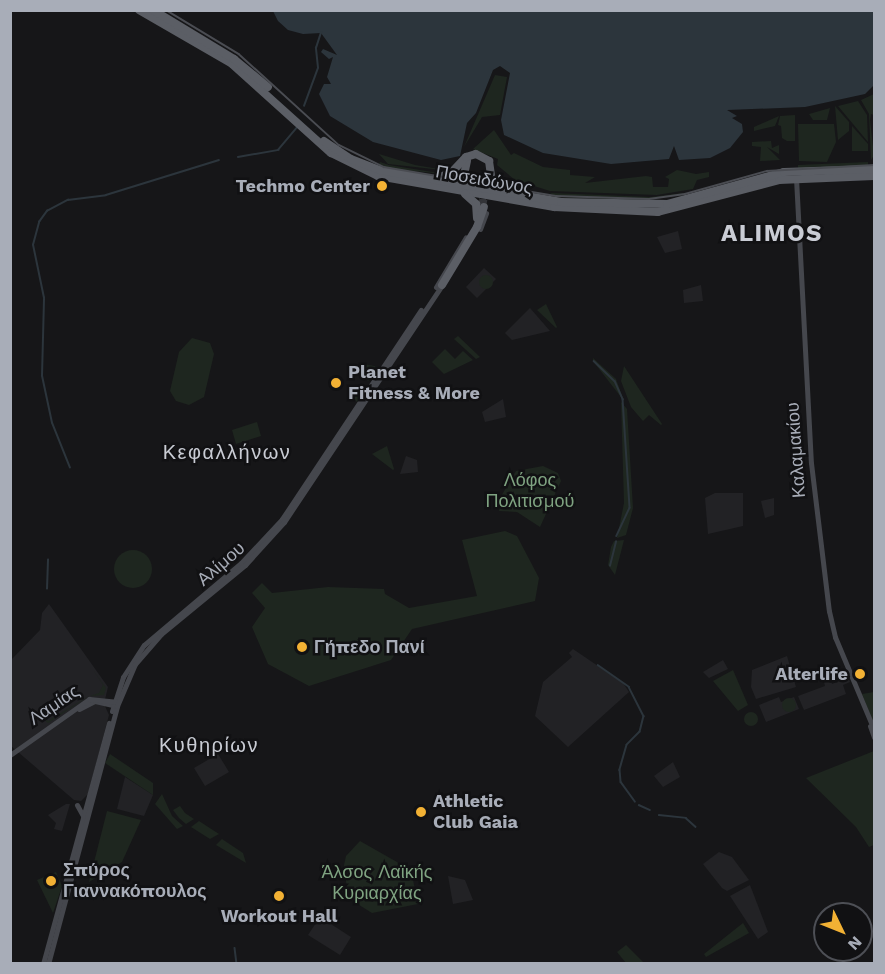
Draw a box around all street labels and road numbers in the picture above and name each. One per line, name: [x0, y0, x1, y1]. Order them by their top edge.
street label: Ποσειδώνος: [434, 161, 534, 199]
street label: Καλαμακίου: [782, 401, 810, 499]
street label: Αλίμου: [193, 537, 249, 591]
street label: Λαμίας: [24, 680, 84, 730]

